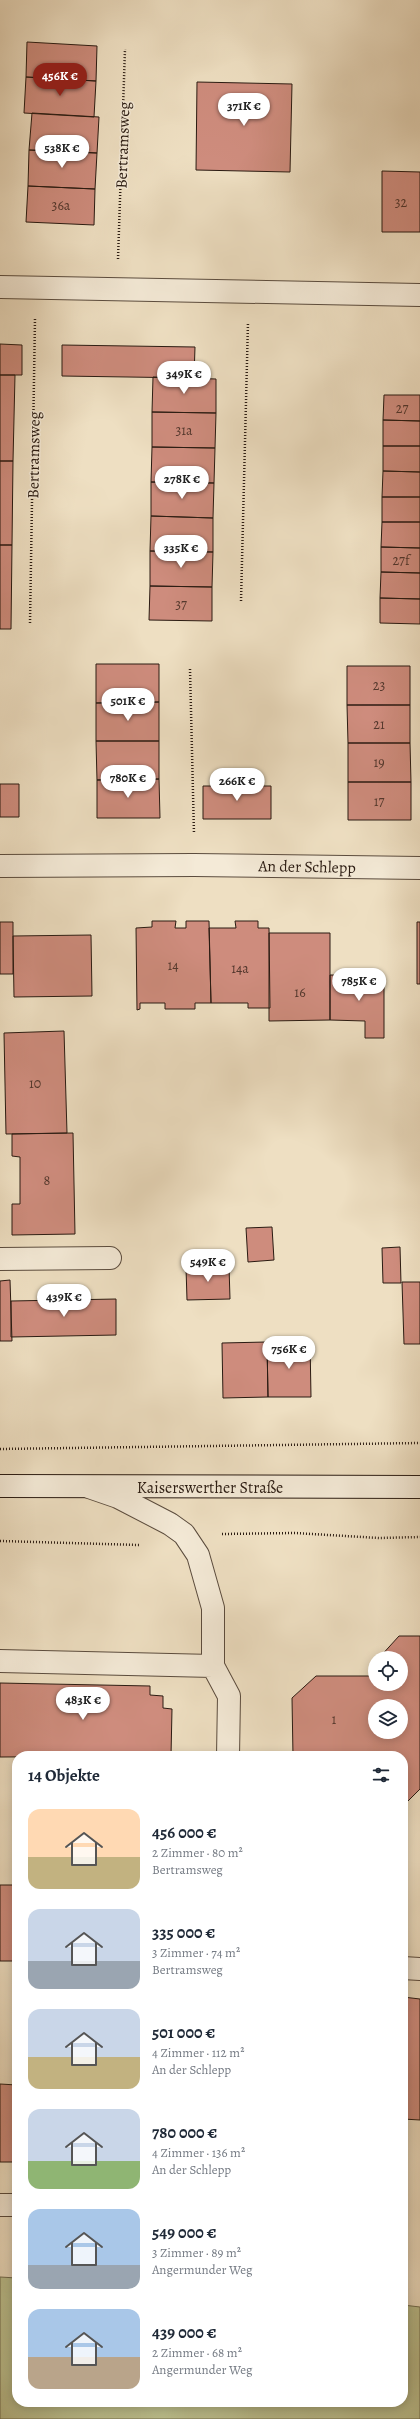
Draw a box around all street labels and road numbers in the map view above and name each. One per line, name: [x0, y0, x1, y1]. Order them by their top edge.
street label: Bertramsweg: [110, 101, 136, 189]
street label: Bertramsweg: [22, 411, 46, 499]
street label: An der Schlepp: [257, 855, 356, 879]
street label: Kaiserswerther Straße: [137, 1477, 283, 1499]

